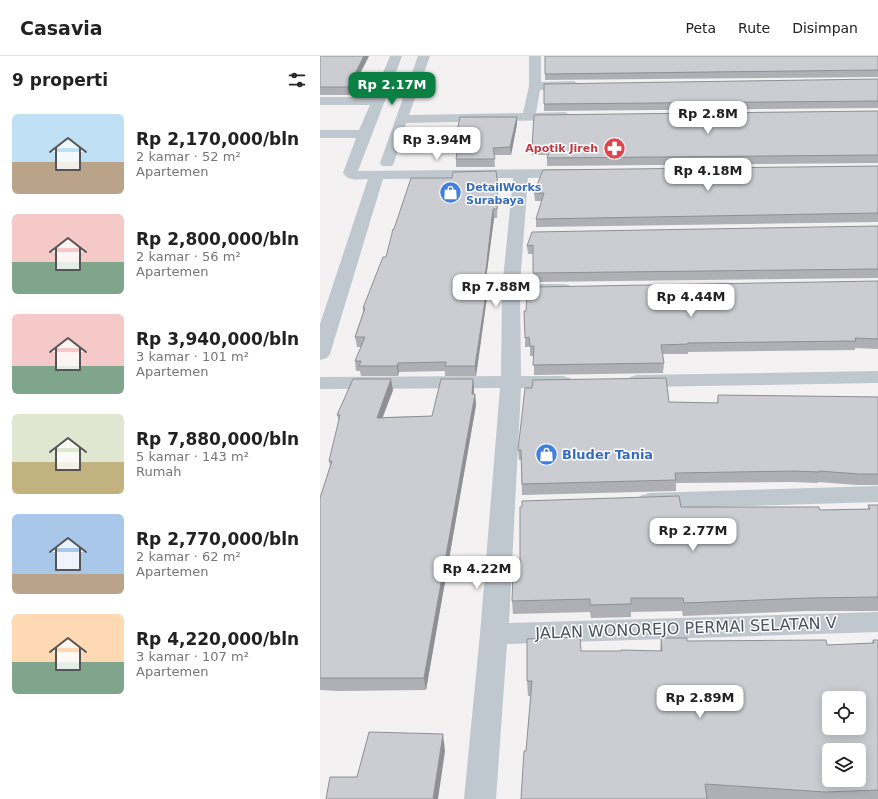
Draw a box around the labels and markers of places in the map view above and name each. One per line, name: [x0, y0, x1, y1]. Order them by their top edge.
pin: Rp 2.17M: [351, 72, 433, 106]
pin: Rp 2.8M: [671, 101, 745, 135]
pin: Rp 3.94M: [396, 127, 478, 161]
pharmacy icon: Apotik Jireh: [601, 135, 627, 161]
place label: Apotik Jireh: [525, 142, 598, 155]
pin: Rp 4.18M: [667, 158, 749, 192]
shop icon: DetailWorks Surabaya: [437, 180, 463, 206]
place label: DetailWorks Surabaya: [466, 181, 542, 207]
pin: Rp 7.88M: [455, 274, 537, 308]
pin: Rp 4.44M: [650, 284, 732, 318]
shop icon: Bluder Tania: [534, 441, 560, 467]
place label: Bluder Tania: [562, 447, 653, 462]
pin: Rp 2.77M: [652, 518, 734, 552]
pin: Rp 4.22M: [436, 556, 518, 590]
pin: Rp 2.89M: [659, 685, 741, 719]

